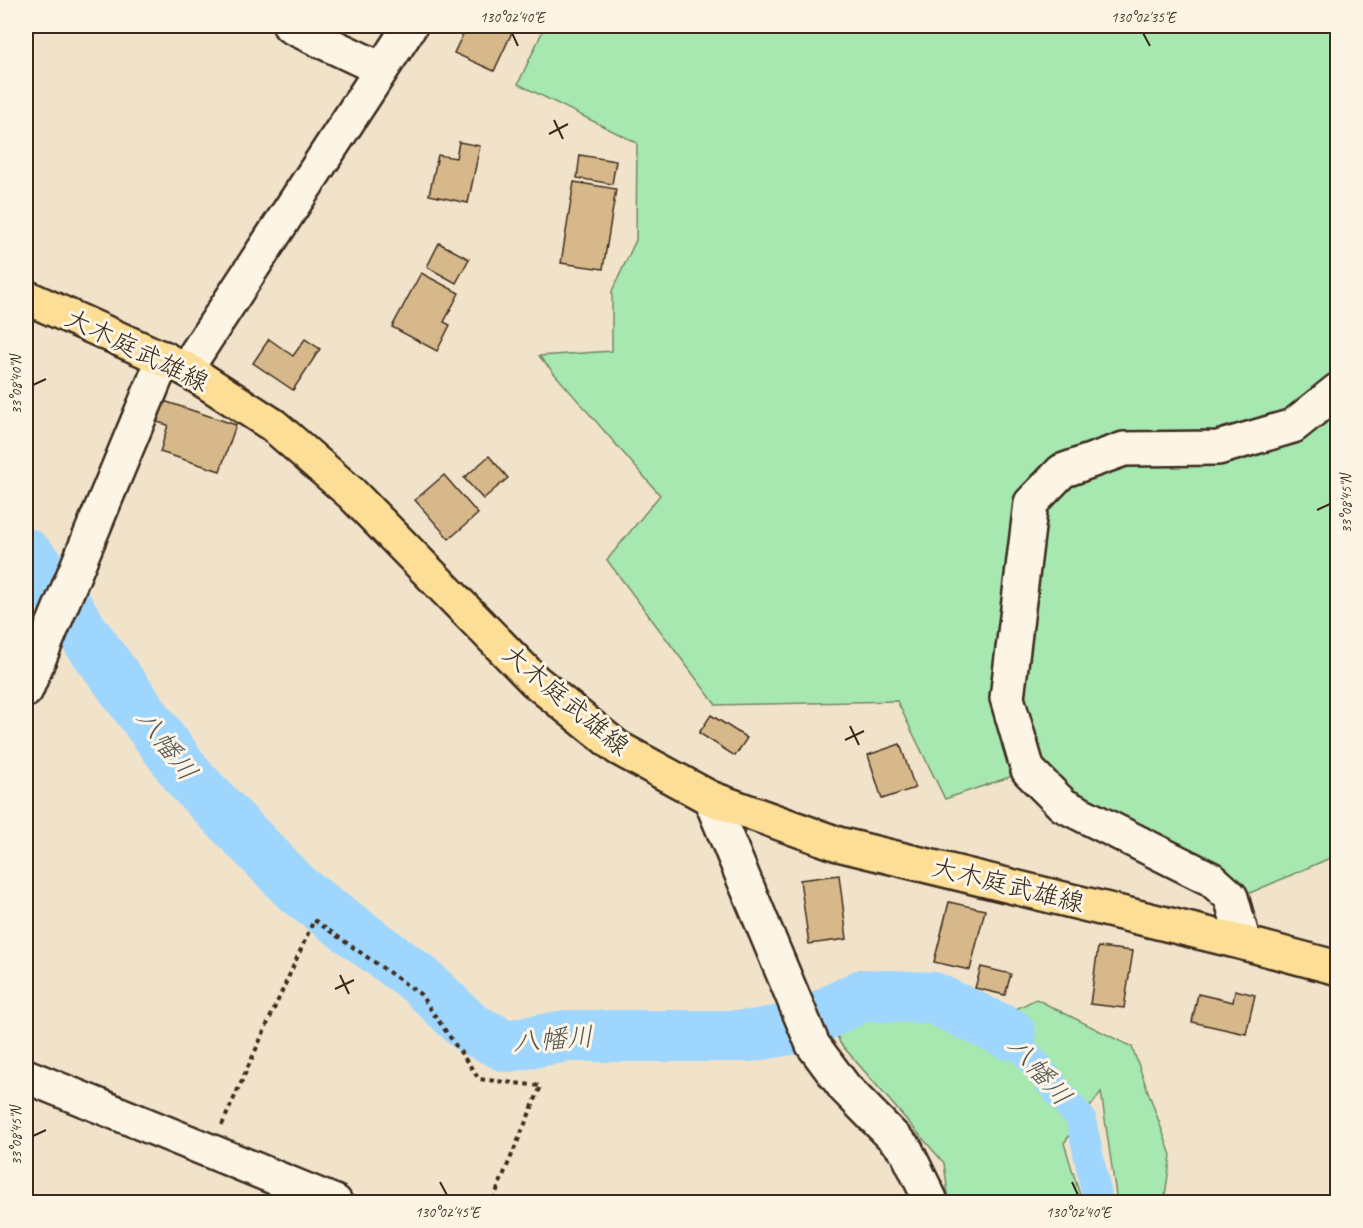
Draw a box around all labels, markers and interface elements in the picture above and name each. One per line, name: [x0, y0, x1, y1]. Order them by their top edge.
text: 130°02'40"E: [480, 8, 546, 27]
text: 130°02'35"E: [1111, 8, 1177, 27]
street label: 大木庭武雄線: [60, 301, 214, 399]
text: 33°08'40"N: [7, 352, 26, 415]
text: 33°08'45"N: [1337, 471, 1356, 534]
street label: 大木庭武雄線: [496, 637, 636, 763]
water label: 八幡川: [129, 702, 205, 788]
street label: 大木庭武雄線: [928, 850, 1088, 920]
water label: 八幡川: [511, 1019, 595, 1059]
water label: 八幡川: [1001, 1029, 1079, 1113]
text: 33°08'45"N: [7, 1103, 26, 1166]
text: 130°02'45"E: [415, 1203, 481, 1222]
text: 130°02'40"E: [1046, 1203, 1112, 1222]

